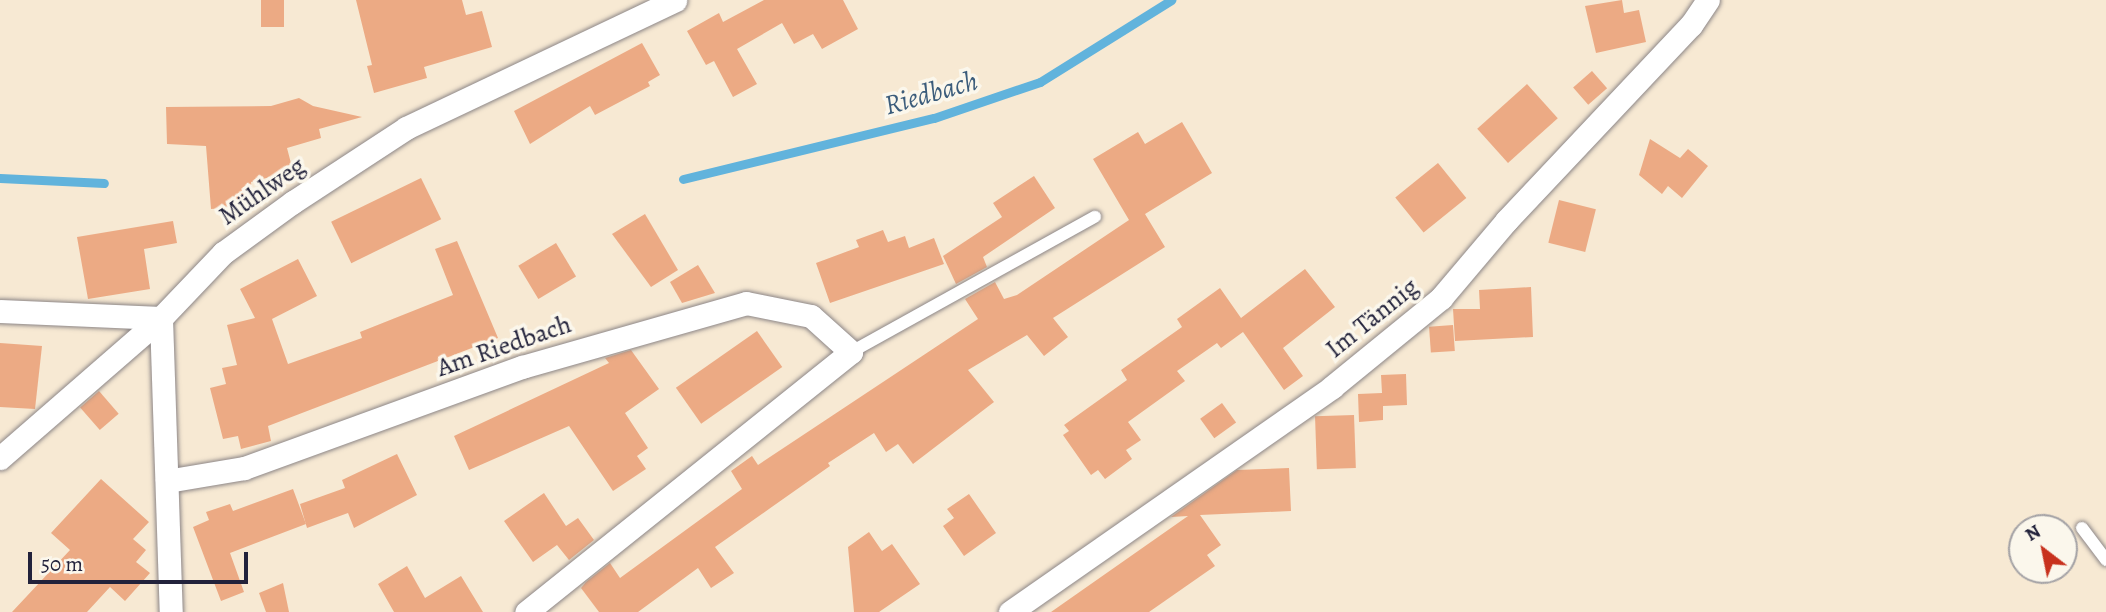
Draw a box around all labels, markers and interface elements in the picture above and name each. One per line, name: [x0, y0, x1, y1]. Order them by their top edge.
water label: Riedbach: [880, 64, 982, 122]
street label: Mühlweg: [213, 150, 311, 232]
street label: Im Tännig: [1320, 271, 1424, 365]
street label: Am Riedbach: [433, 308, 575, 384]
north arrow: [2008, 514, 2078, 584]
text: N: [2020, 518, 2046, 548]
scale bar: [32, 538, 252, 582]
text: 50 m: [41, 550, 83, 578]

